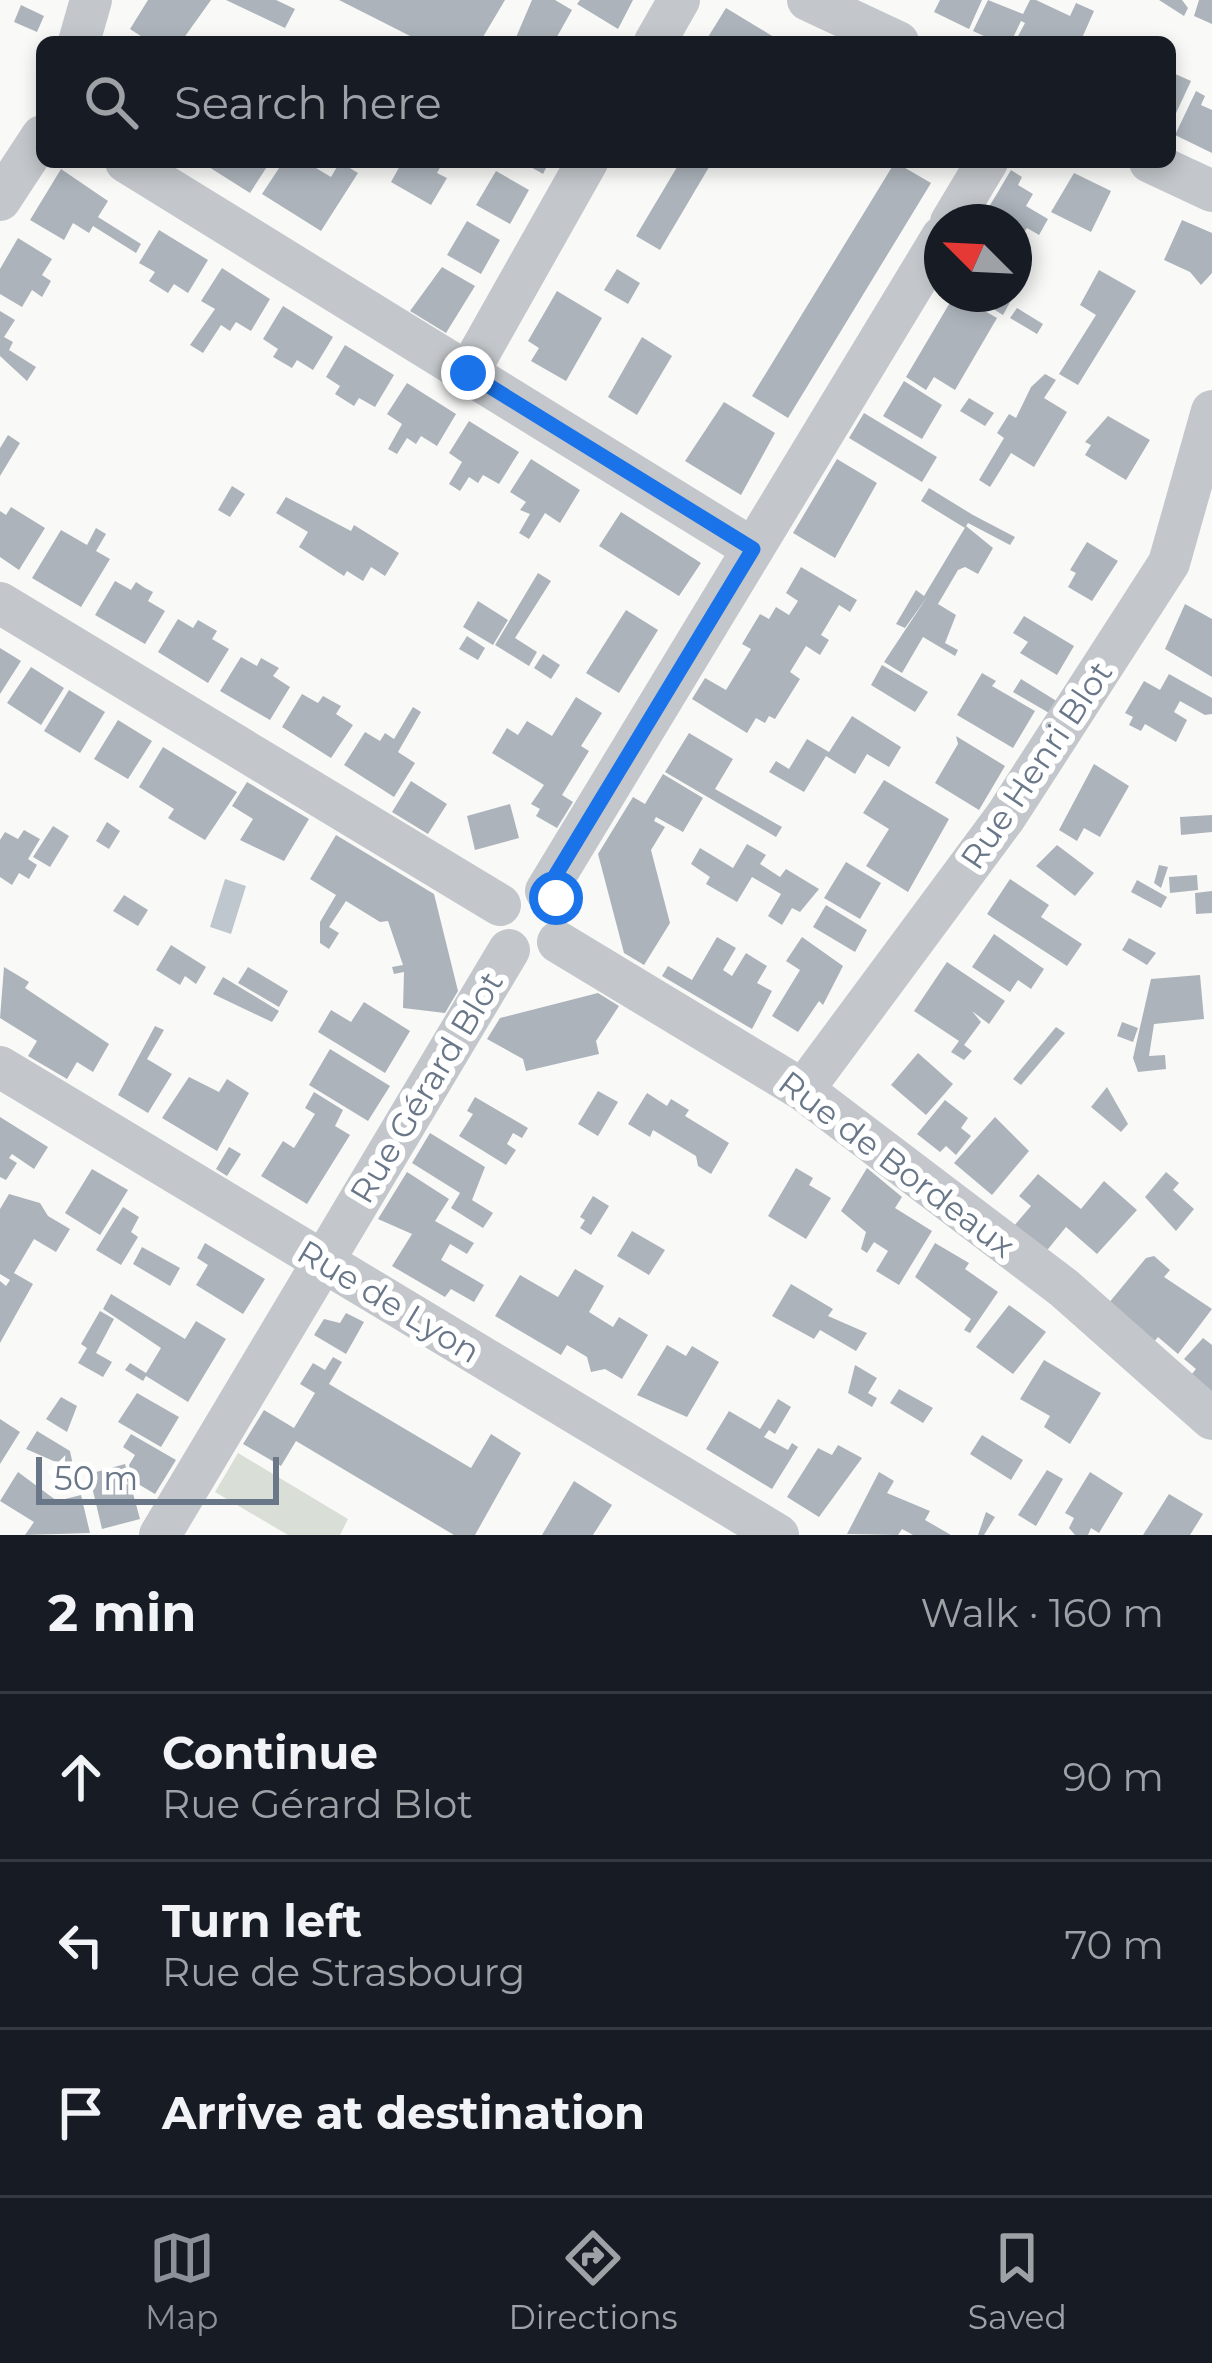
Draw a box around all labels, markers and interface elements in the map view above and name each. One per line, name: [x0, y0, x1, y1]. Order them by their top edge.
search box: [36, 36, 1176, 168]
icon: search: [78, 69, 144, 135]
text: Search here: [174, 75, 442, 130]
north arrow: [924, 204, 1032, 312]
route end: [441, 346, 495, 400]
street label: Rue Henri Blot: [952, 653, 1120, 877]
route start: [529, 871, 583, 925]
street label: Rue Gérard Blot: [341, 964, 511, 1210]
street label: Rue de Bordeaux: [771, 1062, 1023, 1266]
street label: Rue de Lyon: [291, 1231, 487, 1371]
scale bar: [36, 1451, 279, 1504]
text: 50 m: [54, 1458, 138, 1498]
text: 2 min: [48, 1582, 197, 1644]
text: Walk · 160 m: [920, 1589, 1164, 1637]
text: Continue: [162, 1725, 378, 1780]
icon: ahead: [48, 1744, 114, 1810]
text: 90 m: [1063, 1753, 1164, 1801]
text: Rue Gérard Blot: [162, 1780, 473, 1828]
text: Turn left: [162, 1893, 362, 1948]
icon: left: [48, 1912, 114, 1978]
text: 70 m: [1064, 1921, 1164, 1969]
text: Rue de Strasbourg: [162, 1948, 525, 1996]
icon: arrive: [48, 2080, 114, 2146]
text: Arrive at destination: [162, 2085, 645, 2140]
tab: Map: [145, 2225, 218, 2337]
tab: Directions: [509, 2225, 678, 2337]
tab: Saved: [968, 2225, 1067, 2337]

